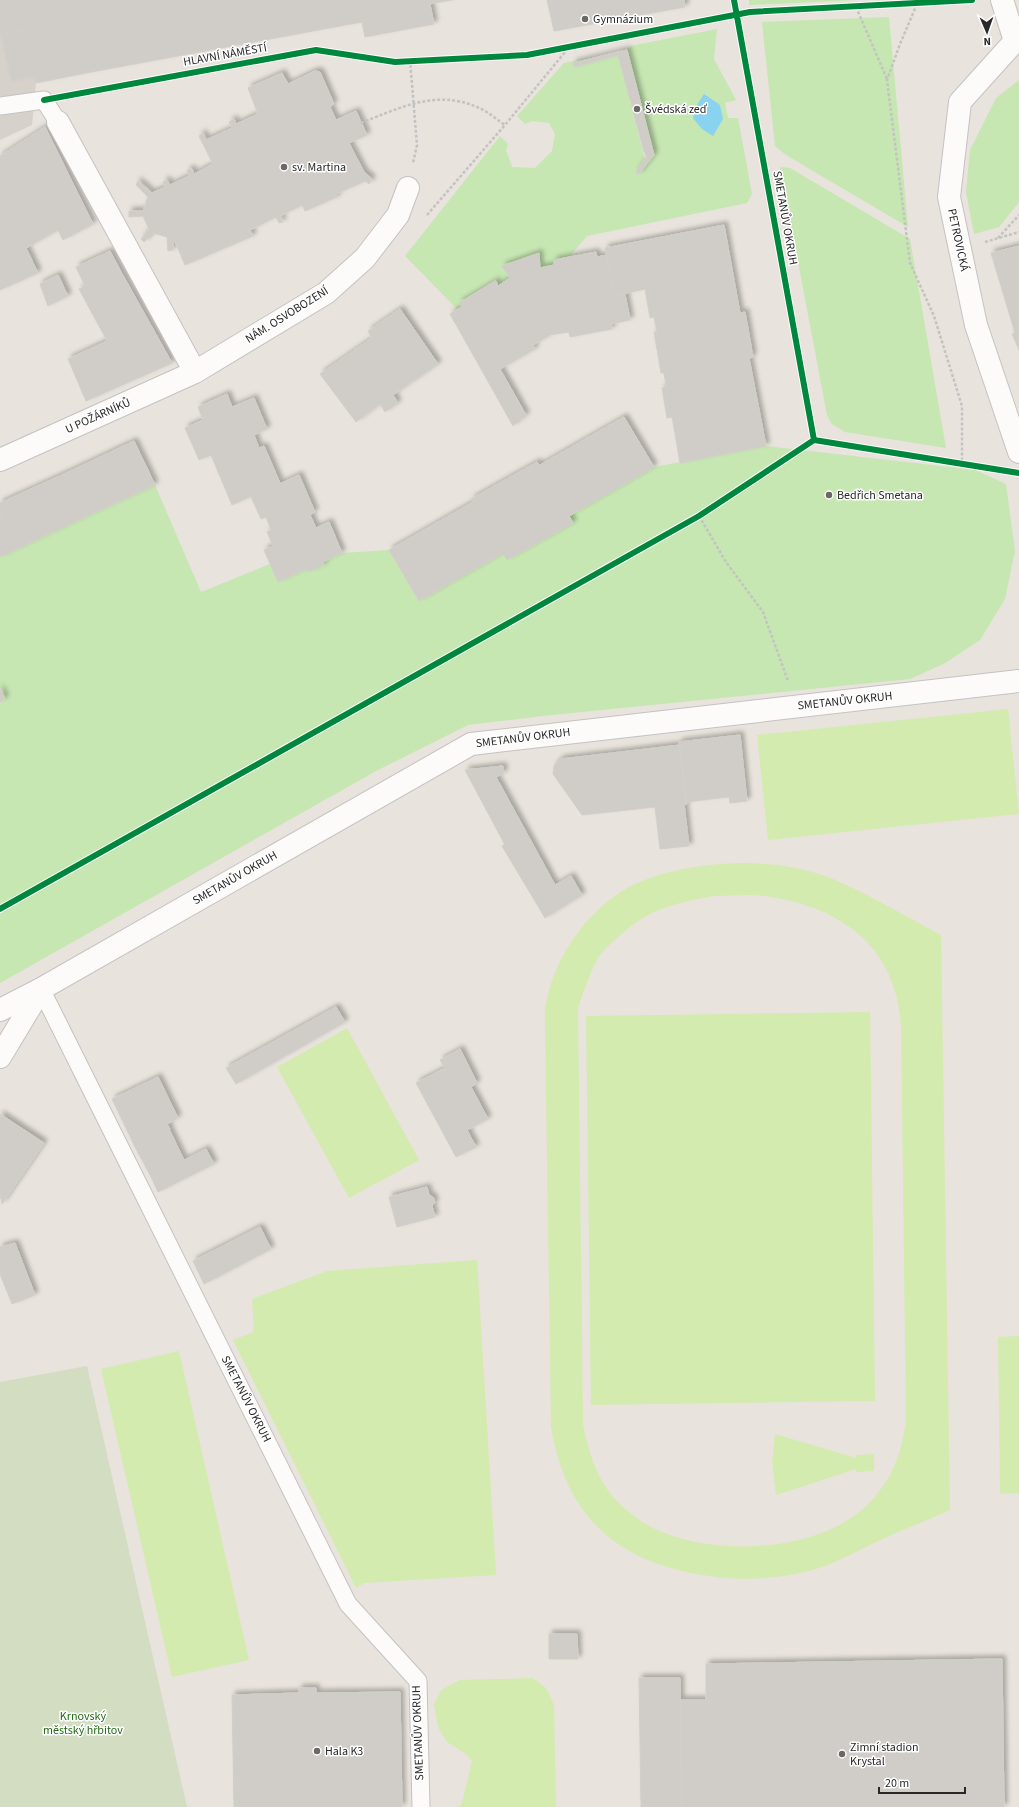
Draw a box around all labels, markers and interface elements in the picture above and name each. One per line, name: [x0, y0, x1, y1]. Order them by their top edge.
place label: Gymnázium: [593, 11, 653, 28]
north arrow: [967, 12, 1007, 52]
marker: Gymnázium: [580, 14, 590, 24]
text: N: [983, 34, 991, 49]
street label: HLAVNÍ NÁMĚSTÍ: [182, 39, 269, 71]
place label: Švédská zeď: [645, 101, 708, 118]
marker: Švédská zeď: [632, 104, 642, 114]
place label: sv. Martina: [292, 159, 346, 176]
marker: sv. Martina: [279, 162, 289, 172]
street label: SMETANŮV OKRUH: [768, 170, 802, 266]
street label: PETROVICKÁ: [943, 207, 973, 273]
street label: NÁM. OSVOBOZENÍ: [242, 282, 333, 347]
street label: U POŽÁRNÍKŮ: [63, 394, 133, 438]
place label: Bedřich Smetana: [837, 487, 923, 504]
marker: Bedřich Smetana: [824, 490, 834, 500]
street label: SMETANŮV OKRUH: [797, 688, 893, 714]
street label: SMETANŮV OKRUH: [475, 724, 571, 752]
street label: SMETANŮV OKRUH: [189, 847, 281, 909]
street label: SMETANŮV OKRUH: [217, 1353, 275, 1445]
street label: SMETANŮV OKRUH: [408, 1685, 428, 1781]
park label: Krnovský městský hřbitov: [43, 1708, 123, 1739]
place label: Zimní stadion Krystal: [850, 1739, 919, 1770]
place label: Hala K3: [325, 1743, 363, 1760]
marker: Hala K3: [312, 1746, 322, 1756]
marker: Zimní stadion Krystal: [837, 1749, 847, 1759]
scale bar: [879, 1769, 965, 1795]
text: 20 m: [885, 1775, 909, 1792]

